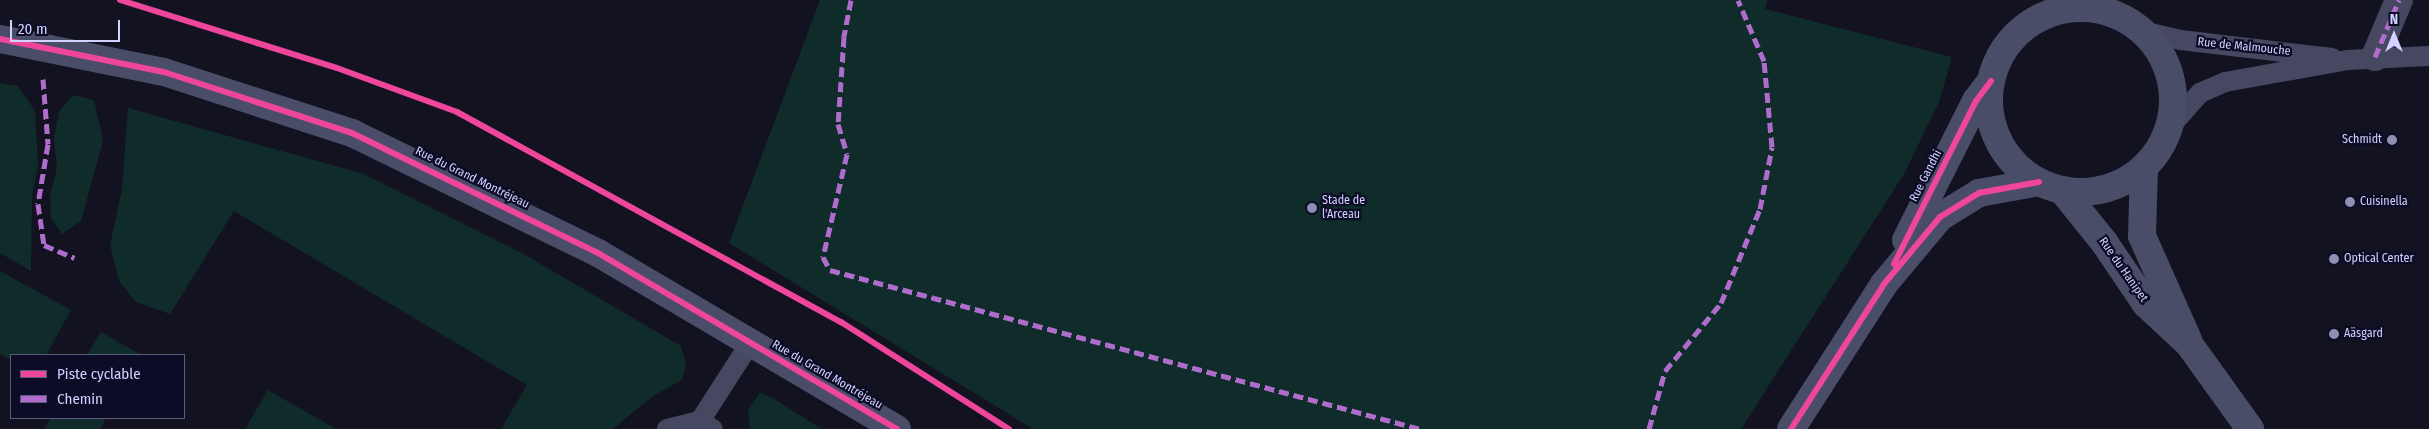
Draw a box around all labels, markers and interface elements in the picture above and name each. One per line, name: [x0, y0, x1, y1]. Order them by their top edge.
scale bar: [12, 10, 122, 42]
north arrow: [2369, 10, 2419, 60]
text: N: [2390, 11, 2398, 28]
text: 20 m: [18, 20, 48, 38]
street label: Rue de Malmouche: [2197, 35, 2291, 59]
place label: Schmidt: [2342, 133, 2382, 147]
marker: Schmidt: [2386, 134, 2398, 146]
street label: Rue du Grand Montréjeau: [413, 144, 531, 212]
street label: Rue Gandhi: [1907, 148, 1945, 204]
place label: Stade de l'Arceau: [1322, 194, 1365, 222]
place label: Cuisinella: [2360, 195, 2408, 209]
marker: Cuisinella: [2344, 196, 2356, 208]
marker: Stade de l'Arceau: [1306, 202, 1318, 214]
street label: Rue du Hanipet: [2095, 235, 2151, 305]
place label: Optical Center: [2344, 252, 2414, 266]
marker: Optical Center: [2328, 253, 2340, 265]
place label: Aäsgard: [2344, 327, 2383, 341]
marker: Aäsgard: [2328, 328, 2340, 340]
street label: Rue du Grand Montréjeau: [769, 337, 885, 413]
legend: [10, 354, 185, 419]
text: Piste cyclable: [57, 365, 141, 383]
text: Chemin: [57, 390, 103, 408]

